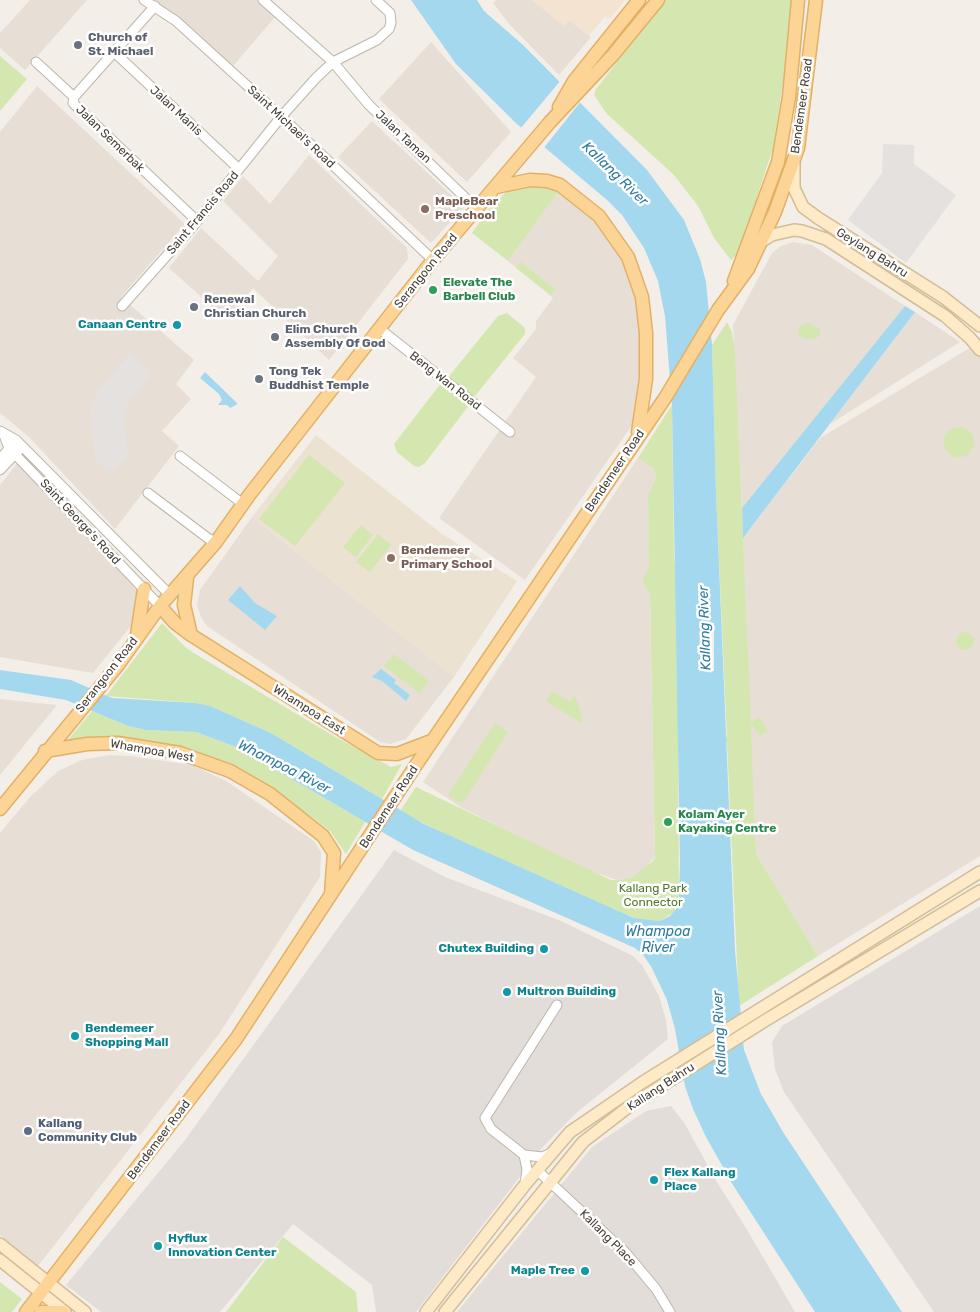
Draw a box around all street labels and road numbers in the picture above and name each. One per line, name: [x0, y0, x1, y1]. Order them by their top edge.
street label: Bendemeer Road: [788, 58, 816, 154]
street label: Jalan Manis: [147, 83, 205, 139]
street label: Saint Michael's Road: [244, 83, 338, 171]
street label: Jalan Semerbak: [73, 103, 147, 175]
street label: Jalan Taman: [372, 108, 434, 166]
street label: Saint Francis Road: [164, 169, 242, 257]
street label: Geylang Bahru: [833, 225, 911, 281]
street label: Serangoon Road: [391, 231, 461, 311]
street label: Beng Wan Road: [406, 349, 484, 413]
street label: Bendemeer Road: [582, 427, 648, 515]
street label: Saint George's Road: [37, 476, 123, 568]
street label: Serangoon Road: [73, 634, 141, 716]
street label: Whampoa East: [270, 682, 348, 738]
street label: Whampoa West: [109, 737, 195, 765]
street label: Bendemeer Road: [357, 763, 421, 851]
street label: Kallang Bahru: [625, 1060, 697, 1114]
street label: Bendemeer Road: [124, 1097, 194, 1183]
street label: Kallang Place: [577, 1207, 639, 1269]

